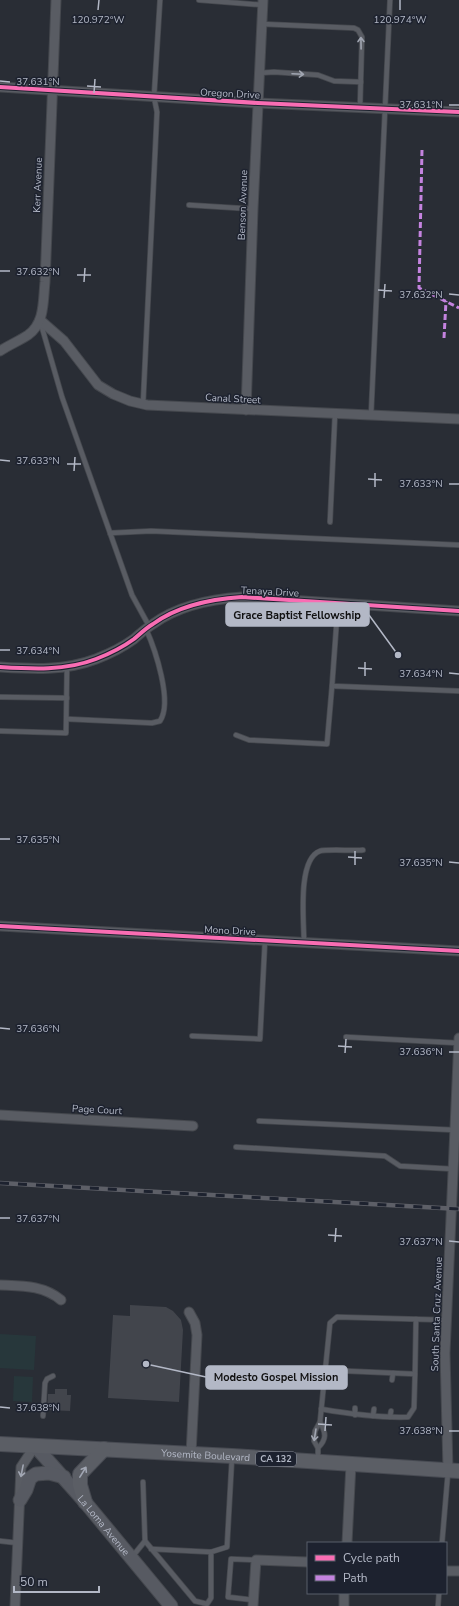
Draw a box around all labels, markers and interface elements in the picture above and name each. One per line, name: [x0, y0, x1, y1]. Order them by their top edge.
text: 120.972°W: [71, 13, 125, 27]
text: 120.974°W: [373, 13, 427, 27]
one-way arrow: [358, 37, 365, 50]
one-way arrow: [291, 70, 304, 78]
text: 37.631°N: [16, 75, 60, 89]
street label: Oregon Drive: [200, 85, 260, 103]
text: 37.631°N: [399, 98, 443, 112]
street label: Kerr Avenue: [30, 157, 46, 213]
street label: Benson Avenue: [235, 170, 251, 240]
text: 37.632°N: [16, 265, 60, 279]
text: 37.632°N: [399, 288, 443, 302]
street label: Canal Street: [205, 391, 262, 407]
text: 37.633°N: [16, 454, 60, 468]
text: 37.633°N: [399, 477, 443, 491]
street label: Tenaya Drive: [241, 583, 299, 601]
callout: Grace Baptist Fellowship: [226, 603, 369, 626]
text: Grace Baptist Fellowship: [233, 608, 361, 623]
text: 37.634°N: [16, 644, 60, 658]
text: 37.634°N: [399, 667, 443, 681]
text: 37.635°N: [16, 833, 60, 847]
text: 37.635°N: [399, 856, 443, 870]
street label: Mono Drive: [204, 923, 256, 939]
text: 37.636°N: [16, 1022, 60, 1036]
text: 37.636°N: [399, 1045, 443, 1059]
street label: Page Court: [72, 1102, 123, 1118]
text: 37.637°N: [16, 1212, 60, 1226]
text: 37.637°N: [399, 1235, 443, 1249]
street label: South Santa Cruz Avenue: [428, 1256, 446, 1372]
callout: Modesto Gospel Mission: [206, 1366, 347, 1389]
text: Modesto Gospel Mission: [214, 1370, 338, 1385]
text: 37.638°N: [16, 1401, 60, 1415]
text: 37.638°N: [399, 1424, 443, 1438]
one-way arrow: [311, 1428, 319, 1441]
street label: Yosemite Boulevard: [160, 1446, 251, 1465]
road number: CA 132: [256, 1452, 296, 1466]
one-way arrow: [18, 1464, 26, 1477]
one-way arrow: [78, 1467, 87, 1478]
street label: La Loma Avenue: [74, 1492, 133, 1559]
legend: [307, 1542, 447, 1594]
text: Cycle path: [343, 1550, 400, 1566]
scale bar: [14, 1568, 99, 1594]
text: Path: [343, 1570, 368, 1586]
text: 50 m: [20, 1574, 48, 1590]

